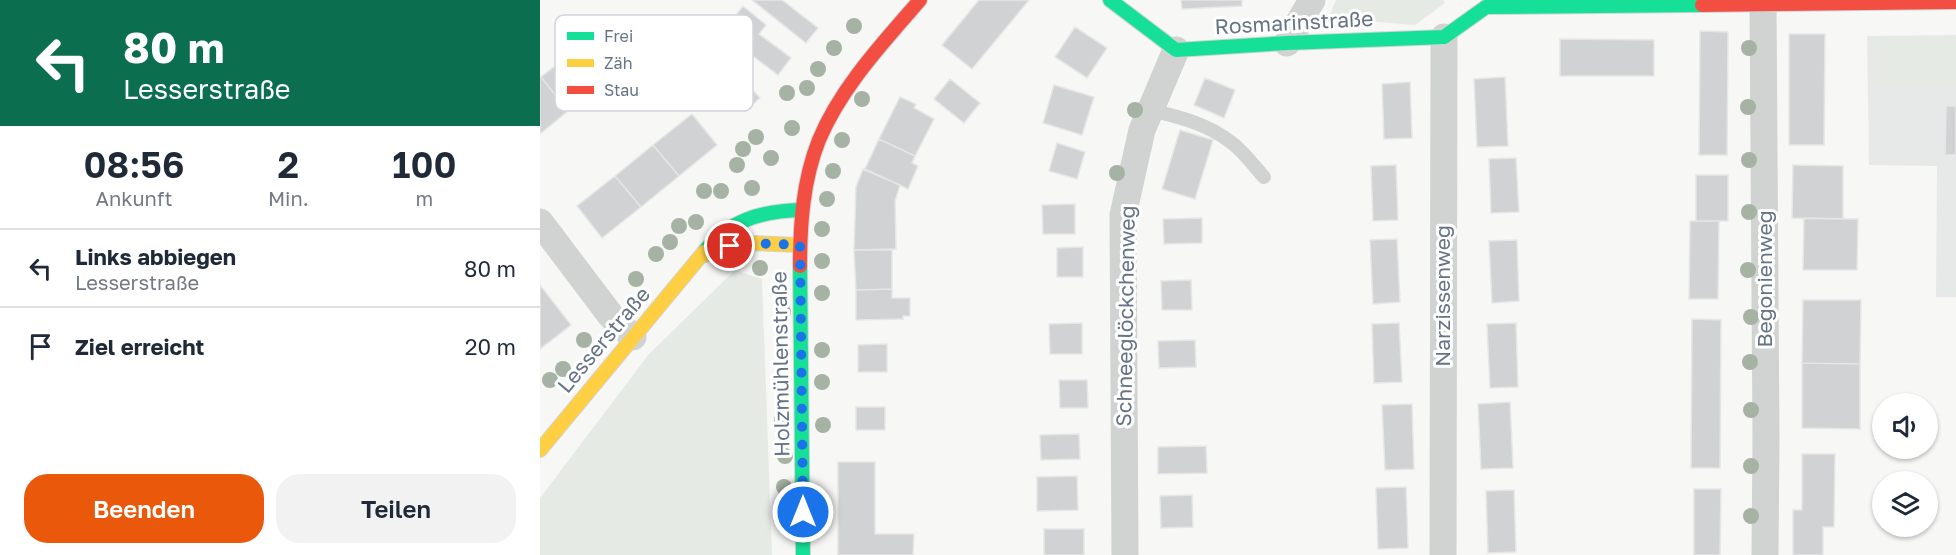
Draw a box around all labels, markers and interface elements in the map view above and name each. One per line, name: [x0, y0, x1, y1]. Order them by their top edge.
street label: Rosmarinstraße: [1214, 5, 1374, 39]
legend: [555, 15, 753, 111]
text: 80 m: [123, 22, 224, 72]
icon: left: [24, 24, 102, 102]
text: Frei: [604, 26, 633, 46]
text: Zäh: [604, 53, 632, 73]
text: Lesserstraße: [123, 73, 291, 105]
text: Stau: [604, 80, 639, 100]
text: 08:56: [84, 143, 184, 186]
text: 2: [278, 143, 299, 186]
text: 100: [392, 143, 456, 186]
text: Ankunft: [96, 186, 172, 210]
text: Min.: [268, 186, 309, 210]
text: m: [416, 186, 433, 210]
street label: Schneeglöckchenweg: [1110, 205, 1140, 427]
street label: Begonienweg: [1751, 210, 1777, 348]
pin: [704, 220, 755, 271]
street label: Narzissenweg: [1429, 225, 1455, 367]
icon: arrive: [713, 229, 746, 262]
text: Links abbiegen: [75, 243, 236, 270]
icon: left: [24, 252, 57, 285]
text: 80 m: [464, 255, 516, 282]
text: Lesserstraße: [75, 270, 199, 294]
street label: Holzmühlenstraße: [765, 271, 795, 457]
street label: Lesserstraße: [551, 281, 655, 398]
icon: arrive: [24, 330, 57, 363]
text: Ziel erreicht: [75, 333, 204, 360]
text: 20 m: [465, 333, 516, 360]
map controls: [1872, 393, 1938, 537]
button: sound: [1872, 393, 1938, 459]
button: layers: [1872, 471, 1938, 537]
button: Beenden: [24, 474, 264, 543]
button: Teilen: [276, 474, 516, 543]
position arrow: [771, 480, 835, 544]

